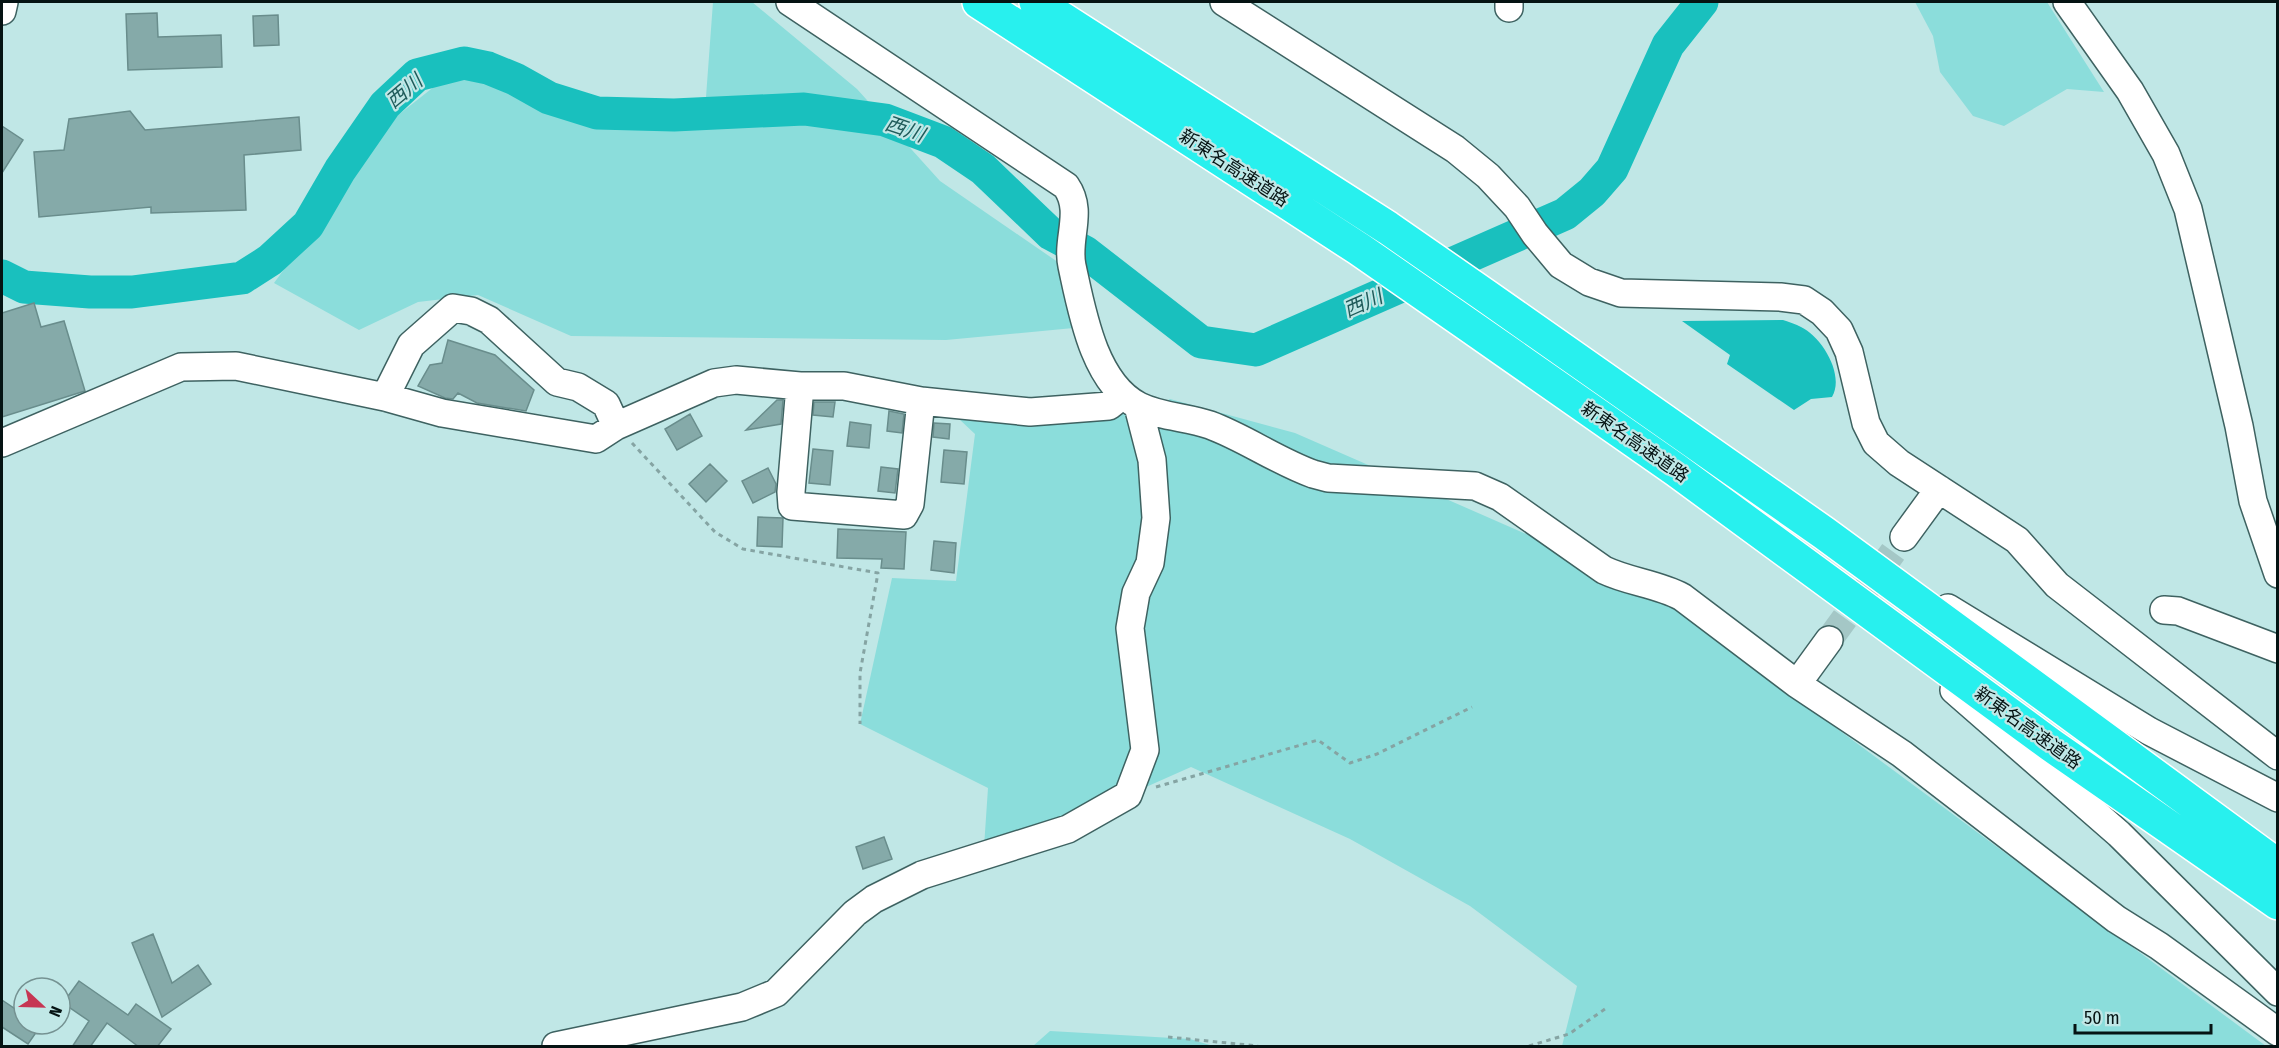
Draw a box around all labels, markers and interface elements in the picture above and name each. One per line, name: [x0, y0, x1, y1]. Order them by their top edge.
water label: 西川: [381, 68, 429, 113]
water label: 西川: [882, 111, 930, 148]
street label: 新東名高速道路: [1175, 124, 1293, 212]
water label: 西川: [1340, 283, 1388, 322]
street label: 新東名高速道路: [1577, 397, 1693, 487]
street label: 新東名高速道路: [1971, 682, 2085, 774]
north arrow: [12, 976, 72, 1036]
scale bar: [2075, 997, 2212, 1035]
text: N: [45, 1003, 66, 1019]
text: 50 m: [2084, 1007, 2120, 1029]

